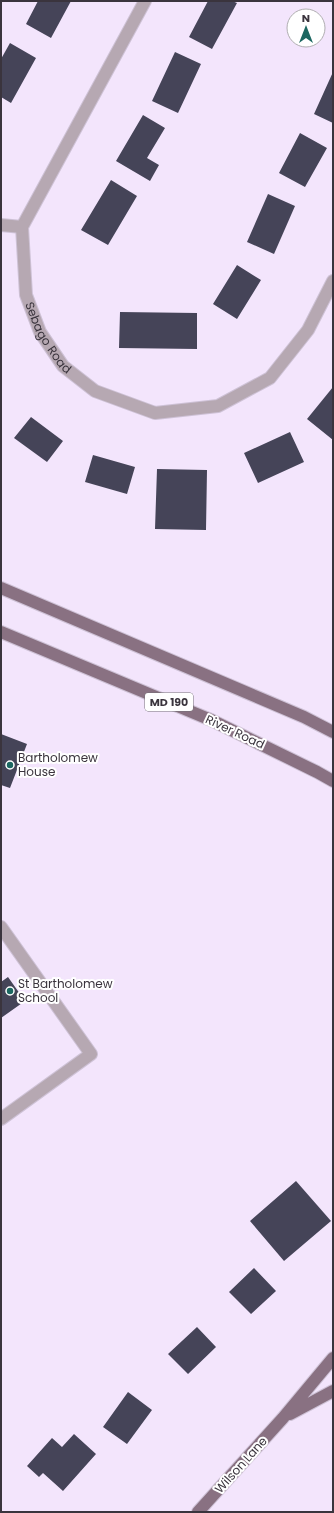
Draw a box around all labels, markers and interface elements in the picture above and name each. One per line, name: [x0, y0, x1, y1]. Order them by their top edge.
north arrow: [286, 8, 326, 48]
text: N: [302, 10, 310, 26]
street label: Sebago Road: [21, 299, 75, 378]
road number: MD 190: [145, 693, 193, 711]
street label: River Road: [203, 710, 267, 753]
place label: Bartholomew House: [18, 749, 98, 780]
marker: Bartholomew House: [5, 760, 15, 770]
place label: St Bartholomew School: [18, 975, 113, 1006]
marker: St Bartholomew School: [5, 986, 15, 996]
street label: Wilson Lane: [211, 1433, 271, 1497]

